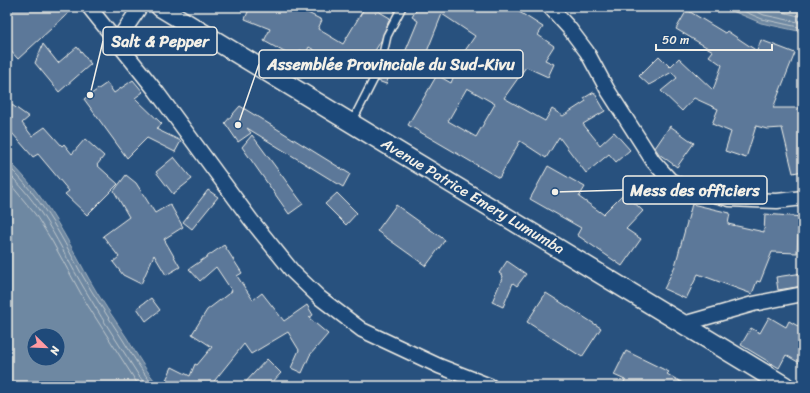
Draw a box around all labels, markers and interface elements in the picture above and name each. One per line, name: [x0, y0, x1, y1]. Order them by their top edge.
scale bar: [656, 26, 772, 52]
callout: Salt & Pepper: [103, 27, 217, 55]
text: Salt & Pepper: [110, 27, 210, 56]
text: 50 m: [662, 29, 689, 51]
callout: Assemblée Provinciale du Sud-Kivu: [259, 50, 523, 78]
text: Assemblée Provinciale du Sud-Kivu: [266, 50, 515, 79]
street label: Avenue Patrice Emery Lumumba: [375, 130, 570, 262]
callout: Mess des officiers: [623, 176, 767, 204]
text: Mess des officiers: [629, 176, 760, 205]
north arrow: [26, 327, 66, 367]
text: N: [44, 343, 65, 358]

